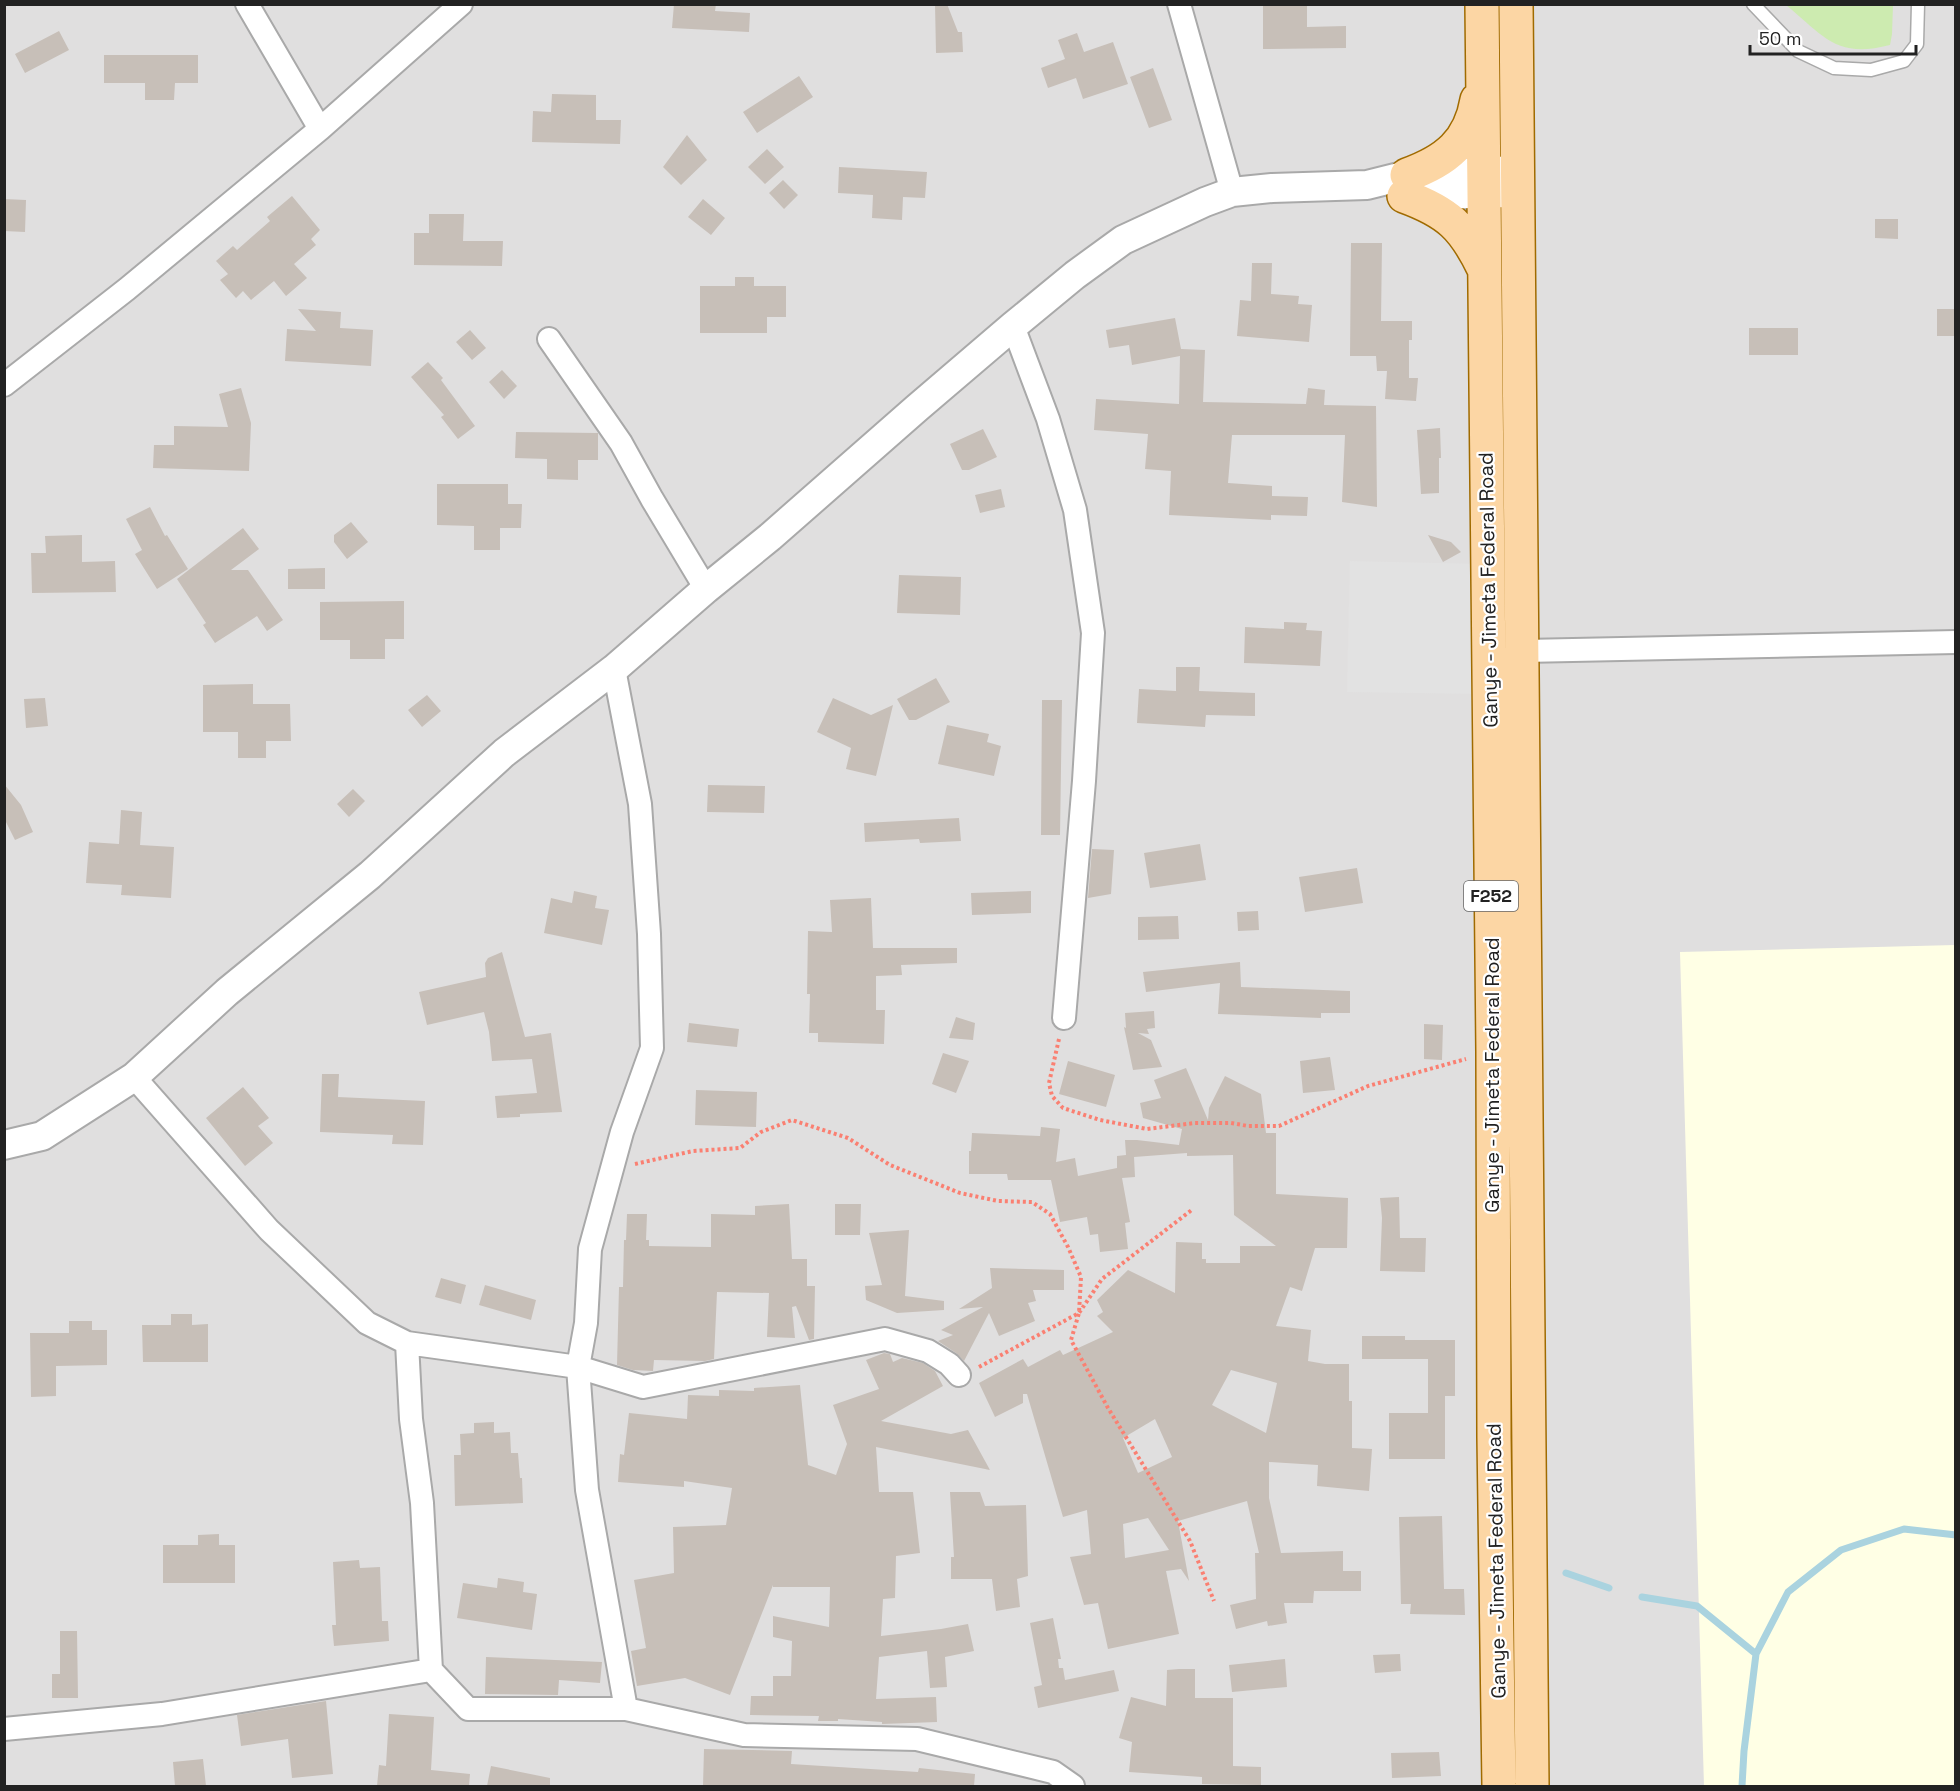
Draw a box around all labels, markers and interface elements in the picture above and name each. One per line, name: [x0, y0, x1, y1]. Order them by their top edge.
scale bar: [1750, 18, 1916, 56]
text: 50 m: [1759, 27, 1801, 50]
street label: Ganye - Jimeta Federal Road: [1473, 452, 1503, 728]
road number: F252: [1464, 881, 1518, 911]
street label: Ganye - Jimeta Federal Road: [1479, 937, 1505, 1213]
street label: Ganye - Jimeta Federal Road: [1481, 1423, 1511, 1699]

